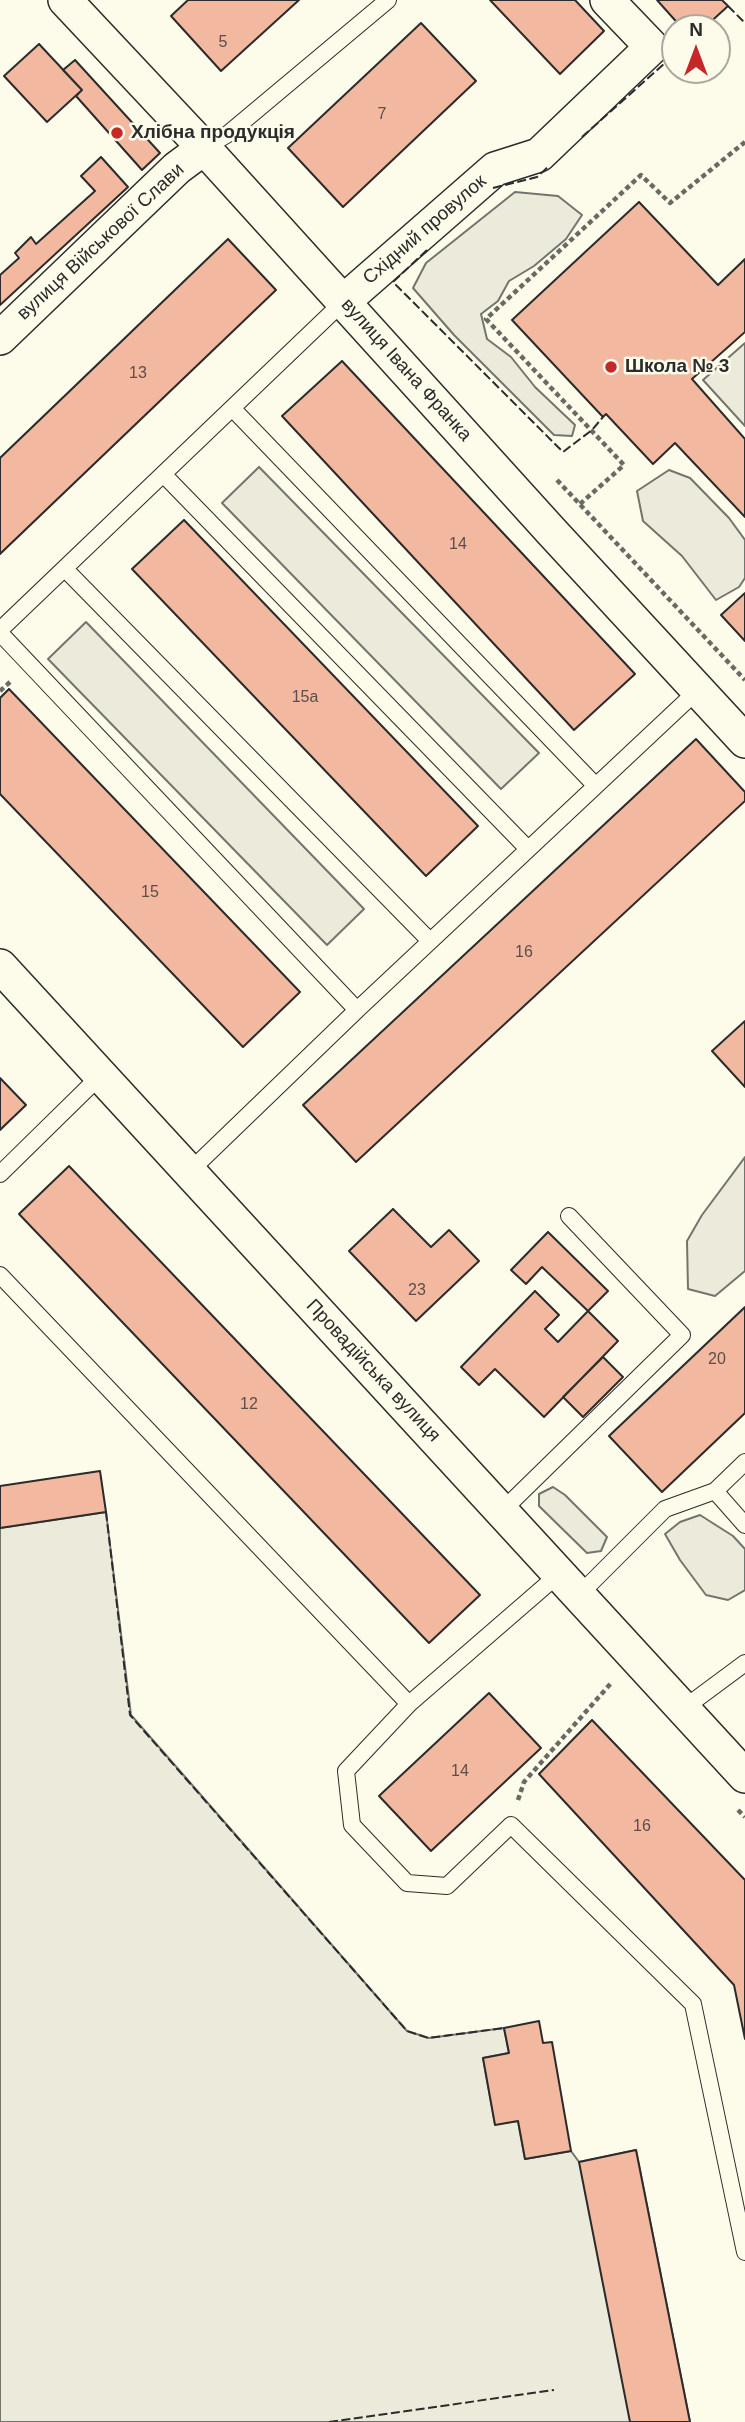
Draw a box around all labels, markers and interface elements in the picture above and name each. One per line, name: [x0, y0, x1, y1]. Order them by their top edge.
north arrow: [661, 14, 731, 84]
text: N: [689, 19, 703, 40]
house number: 5: [219, 33, 227, 53]
house number: 7: [378, 105, 386, 125]
place label: Хлібна продукція: [131, 122, 295, 144]
marker: Хлібна продукція: [109, 125, 125, 141]
street label: вулиця Військової Слави: [13, 159, 189, 325]
street label: Східний провулок: [359, 170, 491, 290]
street label: вулиця Івана Франка: [336, 294, 476, 446]
place label: Школа № 3: [625, 356, 729, 378]
marker: Школа № 3: [603, 359, 619, 375]
house number: 13: [129, 364, 147, 384]
house number: 14: [449, 535, 467, 555]
house number: 15а: [292, 688, 318, 708]
house number: 15: [141, 883, 159, 903]
house number: 16: [515, 943, 533, 963]
house number: 23: [408, 1281, 426, 1301]
street label: Провадійська вулиця: [301, 1295, 445, 1447]
house number: 20: [708, 1350, 726, 1370]
house number: 12: [240, 1395, 258, 1415]
house number: 14: [451, 1762, 469, 1782]
house number: 16: [633, 1817, 651, 1837]

